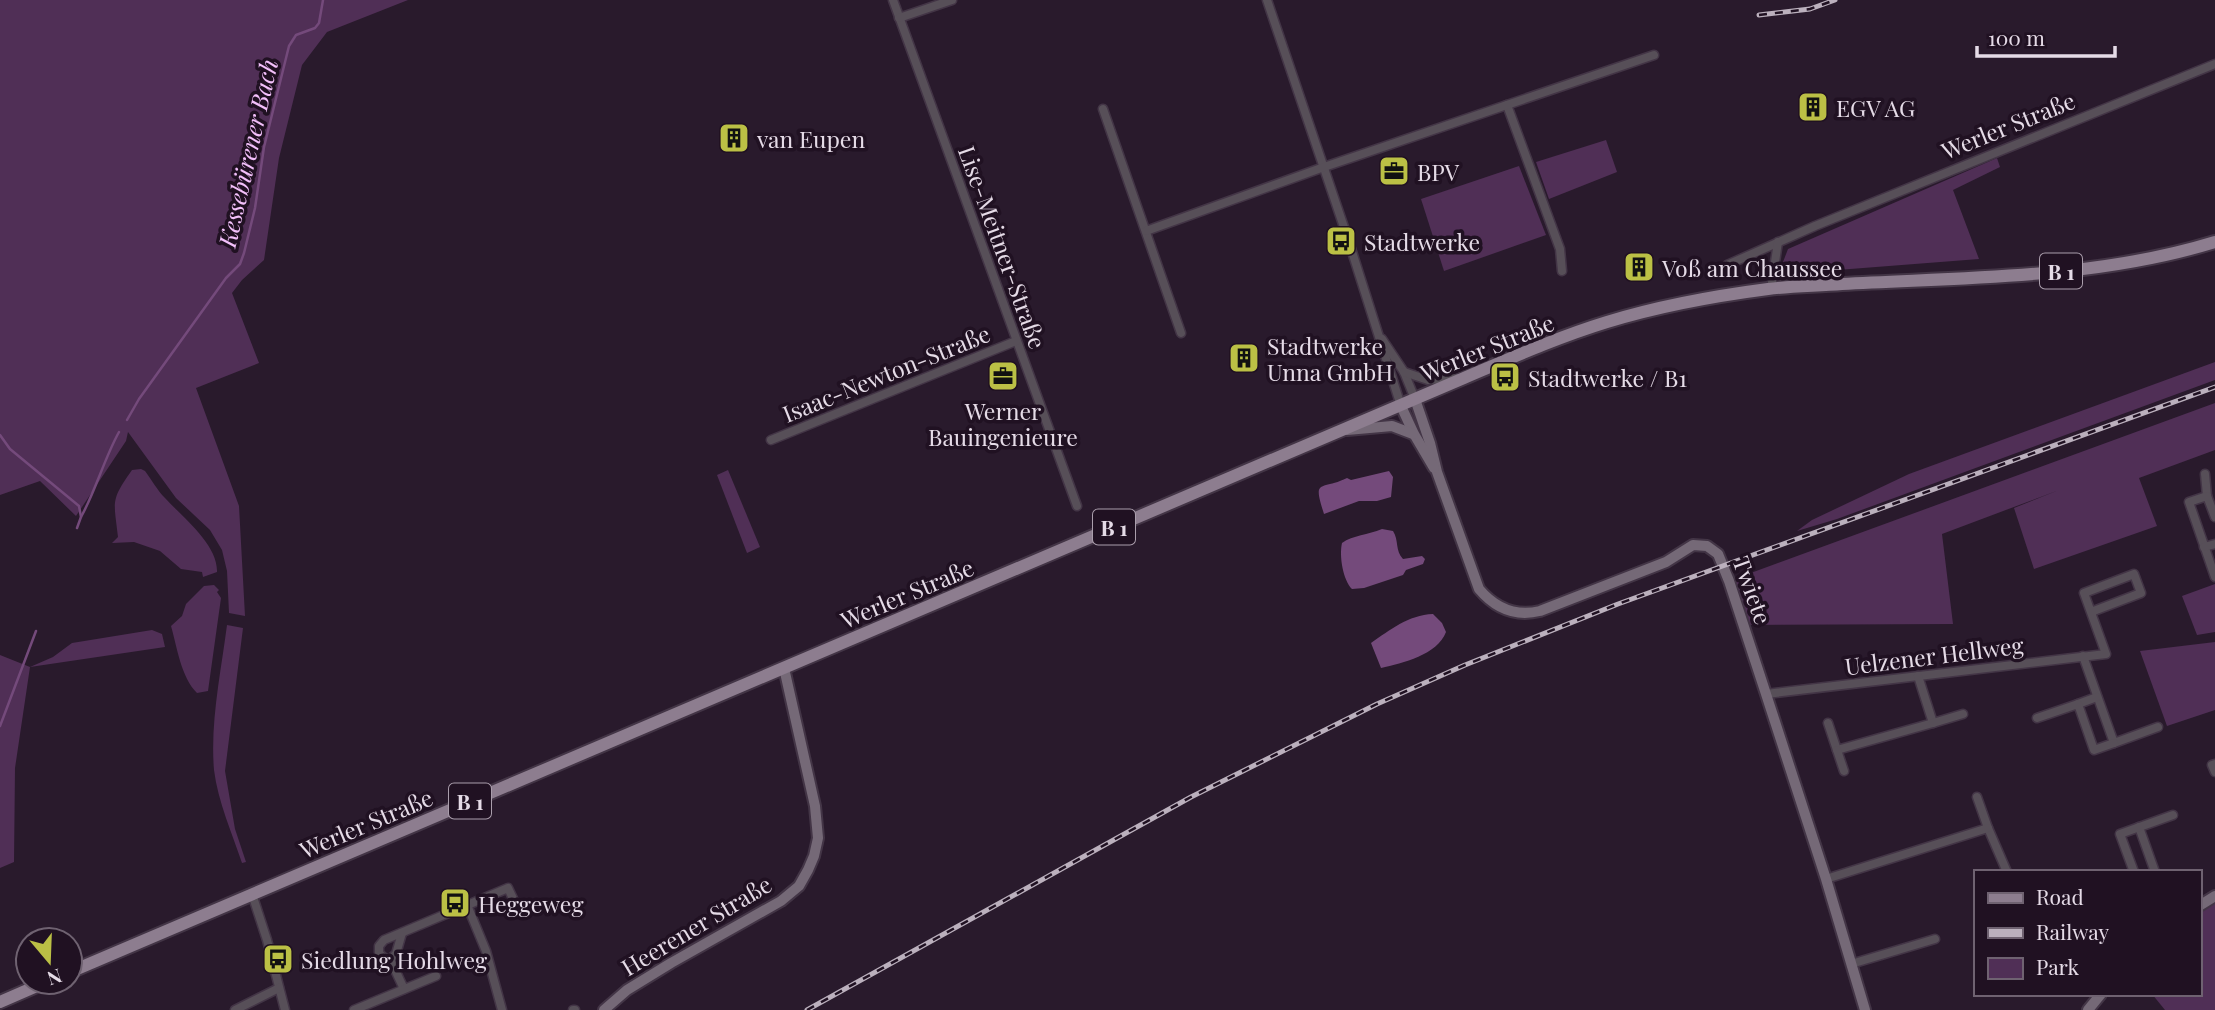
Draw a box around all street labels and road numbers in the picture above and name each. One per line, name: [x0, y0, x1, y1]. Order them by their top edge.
street label: Werler Straße: [1936, 84, 2079, 166]
street label: Lise-Meitner-Straße: [952, 141, 1054, 353]
road number: B 1: [2040, 254, 2082, 288]
street label: Werler Straße: [1415, 306, 1558, 388]
street label: Isaac-Newton-Straße: [778, 317, 994, 429]
road number: B 1: [1093, 510, 1135, 544]
street label: Werler Straße: [835, 551, 978, 635]
street label: Twiete: [1726, 552, 1780, 628]
street label: Uelzener Hellweg: [1843, 629, 2025, 681]
street label: Werler Straße: [294, 781, 437, 865]
road number: B 1: [449, 784, 491, 818]
street label: Heerener Straße: [615, 868, 777, 982]

